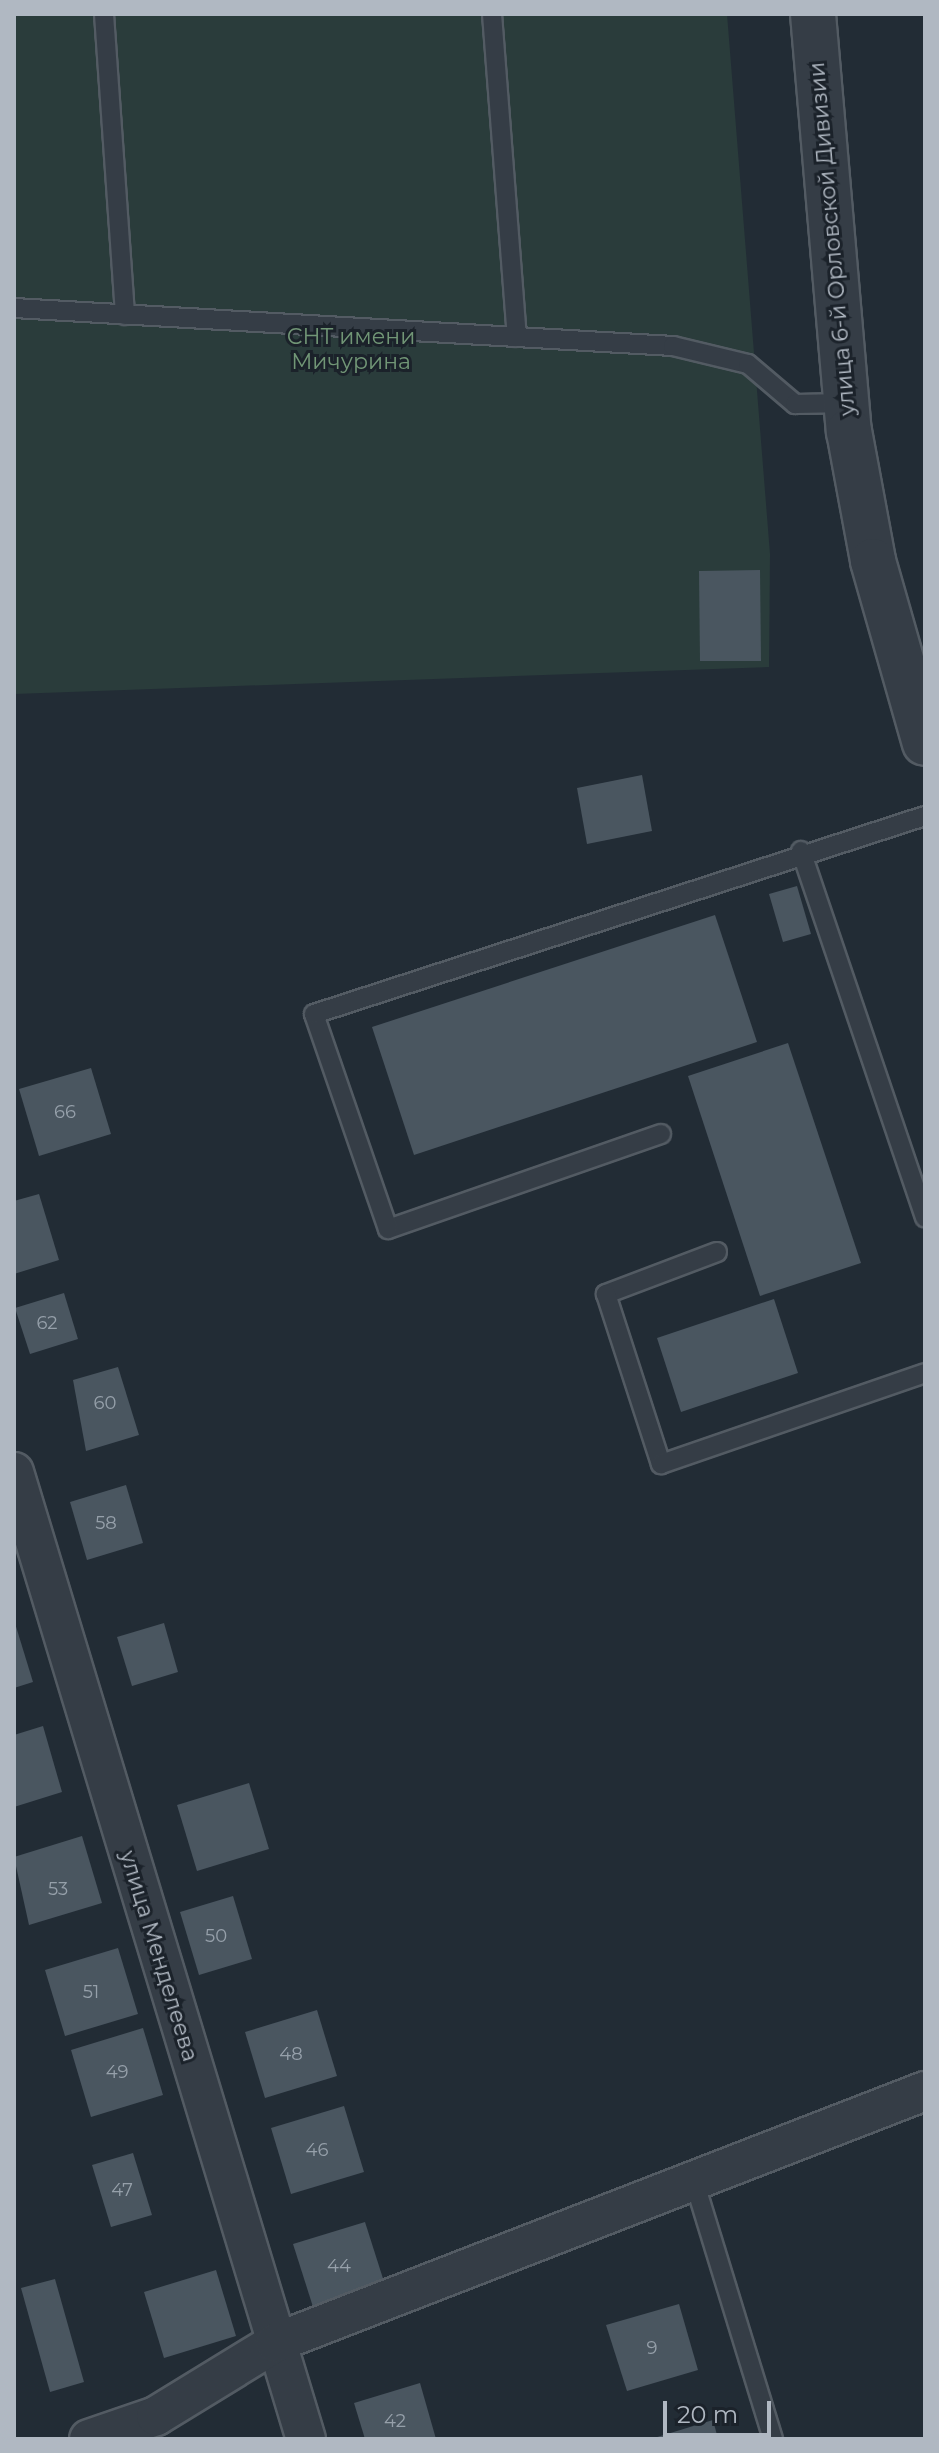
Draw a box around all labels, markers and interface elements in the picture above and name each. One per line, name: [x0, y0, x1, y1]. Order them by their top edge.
street label: улица 6-й Орловской Дивизии: [803, 61, 861, 417]
park label: СНТ имени Мичурина: [287, 323, 415, 374]
house number: 66: [54, 1101, 76, 1123]
house number: 62: [36, 1312, 58, 1334]
house number: 60: [94, 1392, 116, 1414]
house number: 58: [95, 1512, 117, 1534]
street label: улица Менделеева: [114, 1847, 204, 2065]
house number: 53: [48, 1878, 68, 1900]
house number: 50: [205, 1925, 227, 1947]
house number: 51: [83, 1981, 99, 2003]
house number: 48: [279, 2043, 303, 2065]
house number: 49: [106, 2061, 128, 2083]
house number: 46: [306, 2139, 328, 2161]
house number: 47: [111, 2179, 133, 2201]
house number: 44: [327, 2255, 351, 2277]
house number: 9: [647, 2337, 657, 2359]
scale bar: [667, 2385, 775, 2435]
text: 20 m: [677, 2400, 738, 2429]
house number: 42: [384, 2410, 406, 2432]

